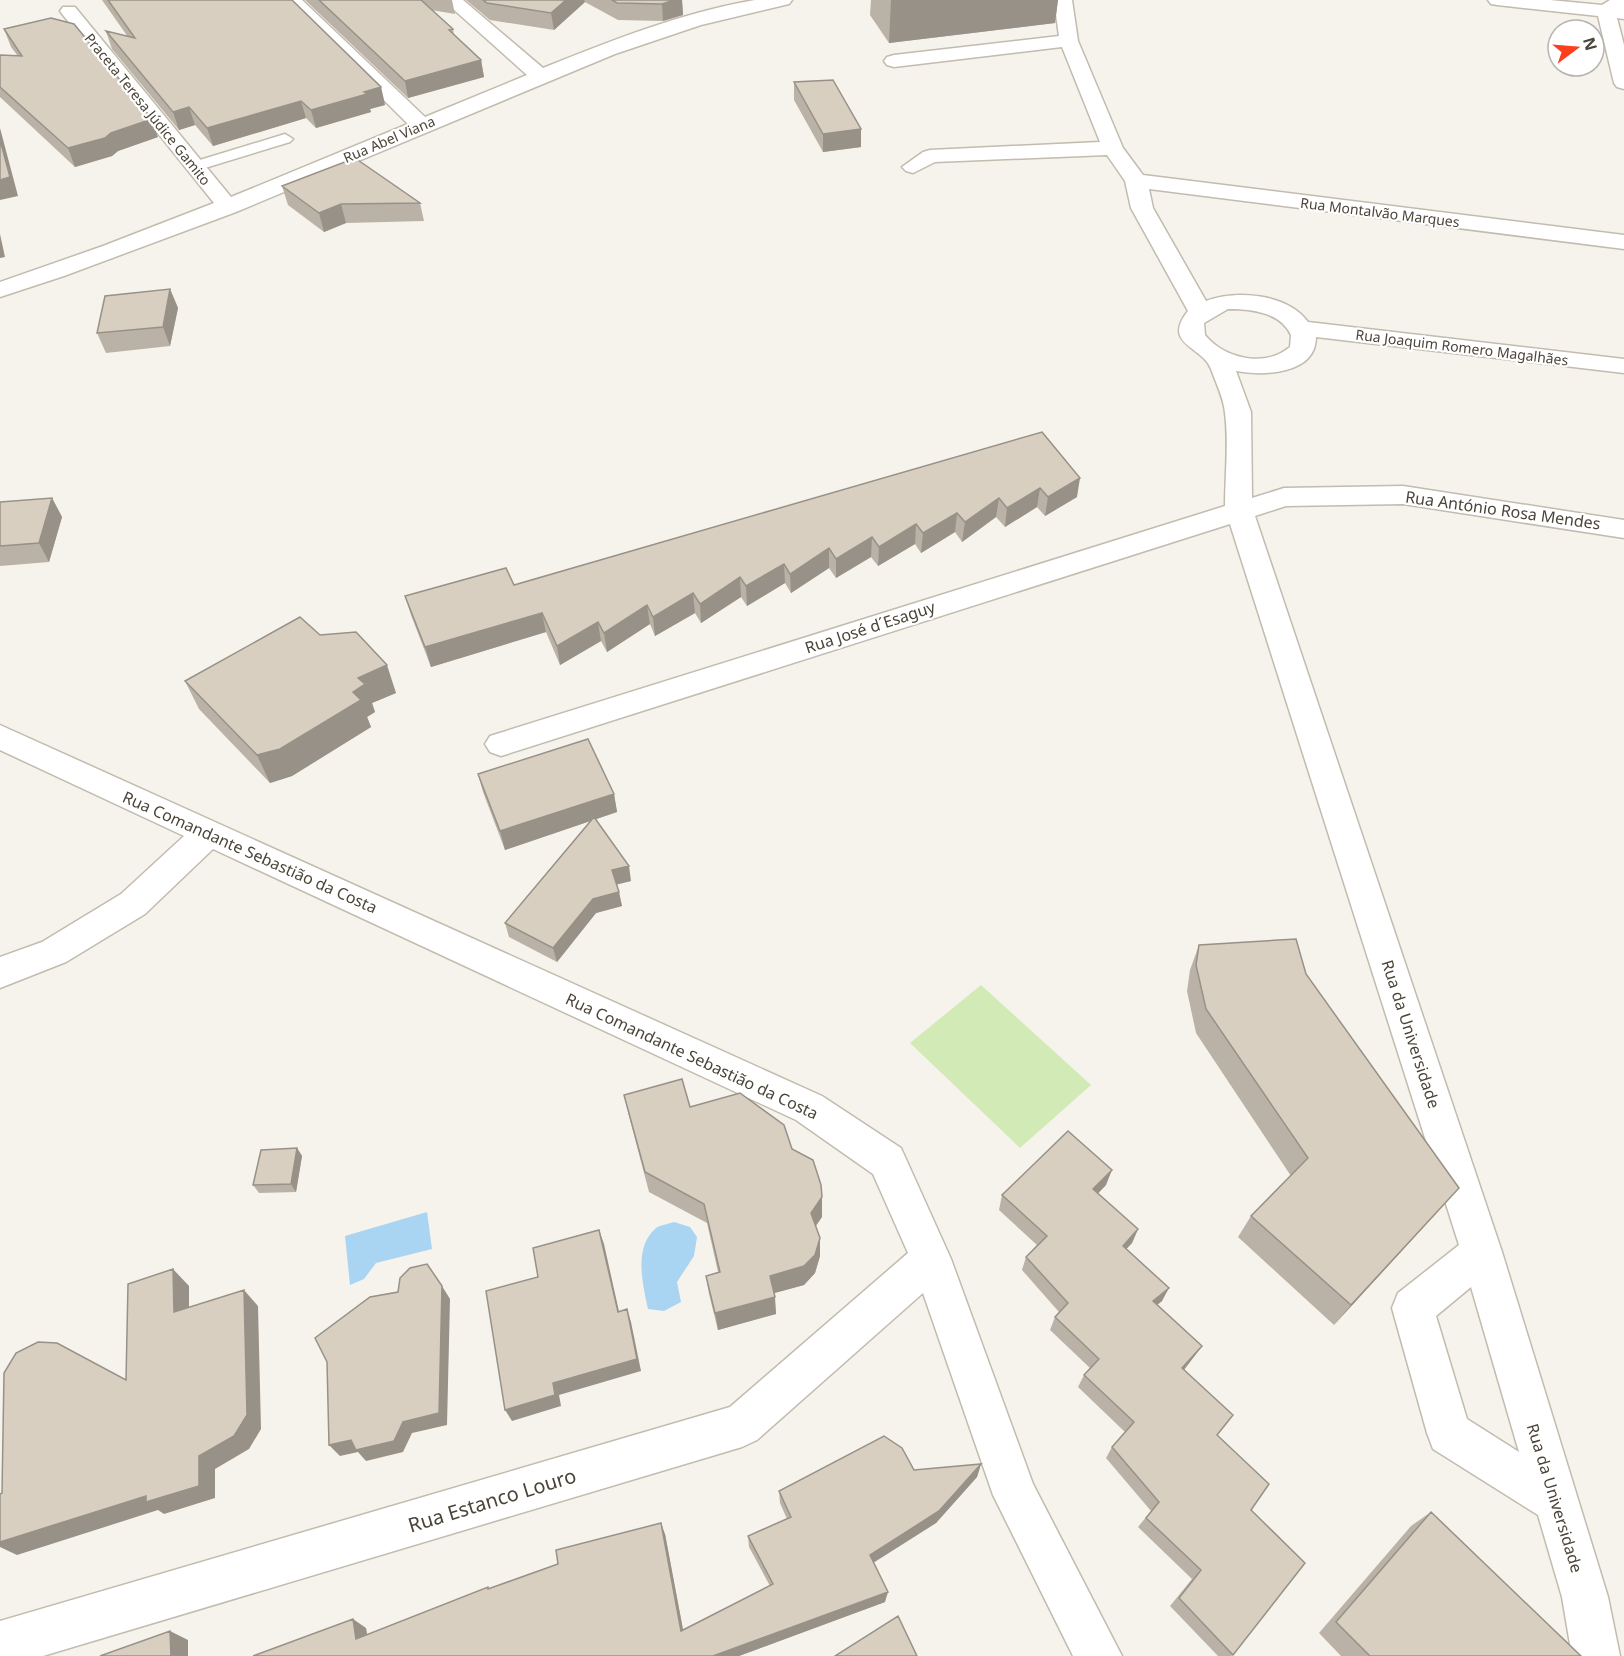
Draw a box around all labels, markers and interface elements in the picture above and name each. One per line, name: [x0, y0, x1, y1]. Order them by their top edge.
north arrow: [1546, 18, 1606, 78]
street label: Praceta Teresa Júdice Gamito: [81, 29, 215, 189]
text: N: [1578, 35, 1603, 53]
street label: Rua Abel Viana: [340, 111, 438, 167]
street label: Rua Montalvão Marques: [1299, 193, 1461, 231]
street label: Rua Joaquim Romero Magalhães: [1355, 325, 1570, 370]
street label: Rua António Rosa Mendes: [1404, 485, 1602, 535]
street label: Rua José d´Esaguy: [802, 595, 939, 658]
street label: Rua Comandante Sebastião da Costa: [119, 786, 381, 918]
street label: Rua da Universidade: [1377, 957, 1445, 1111]
street label: Rua Comandante Sebastião da Costa: [562, 988, 822, 1124]
street label: Rua da Universidade: [1522, 1421, 1588, 1575]
street label: Rua Estanco Louro: [405, 1462, 579, 1538]

